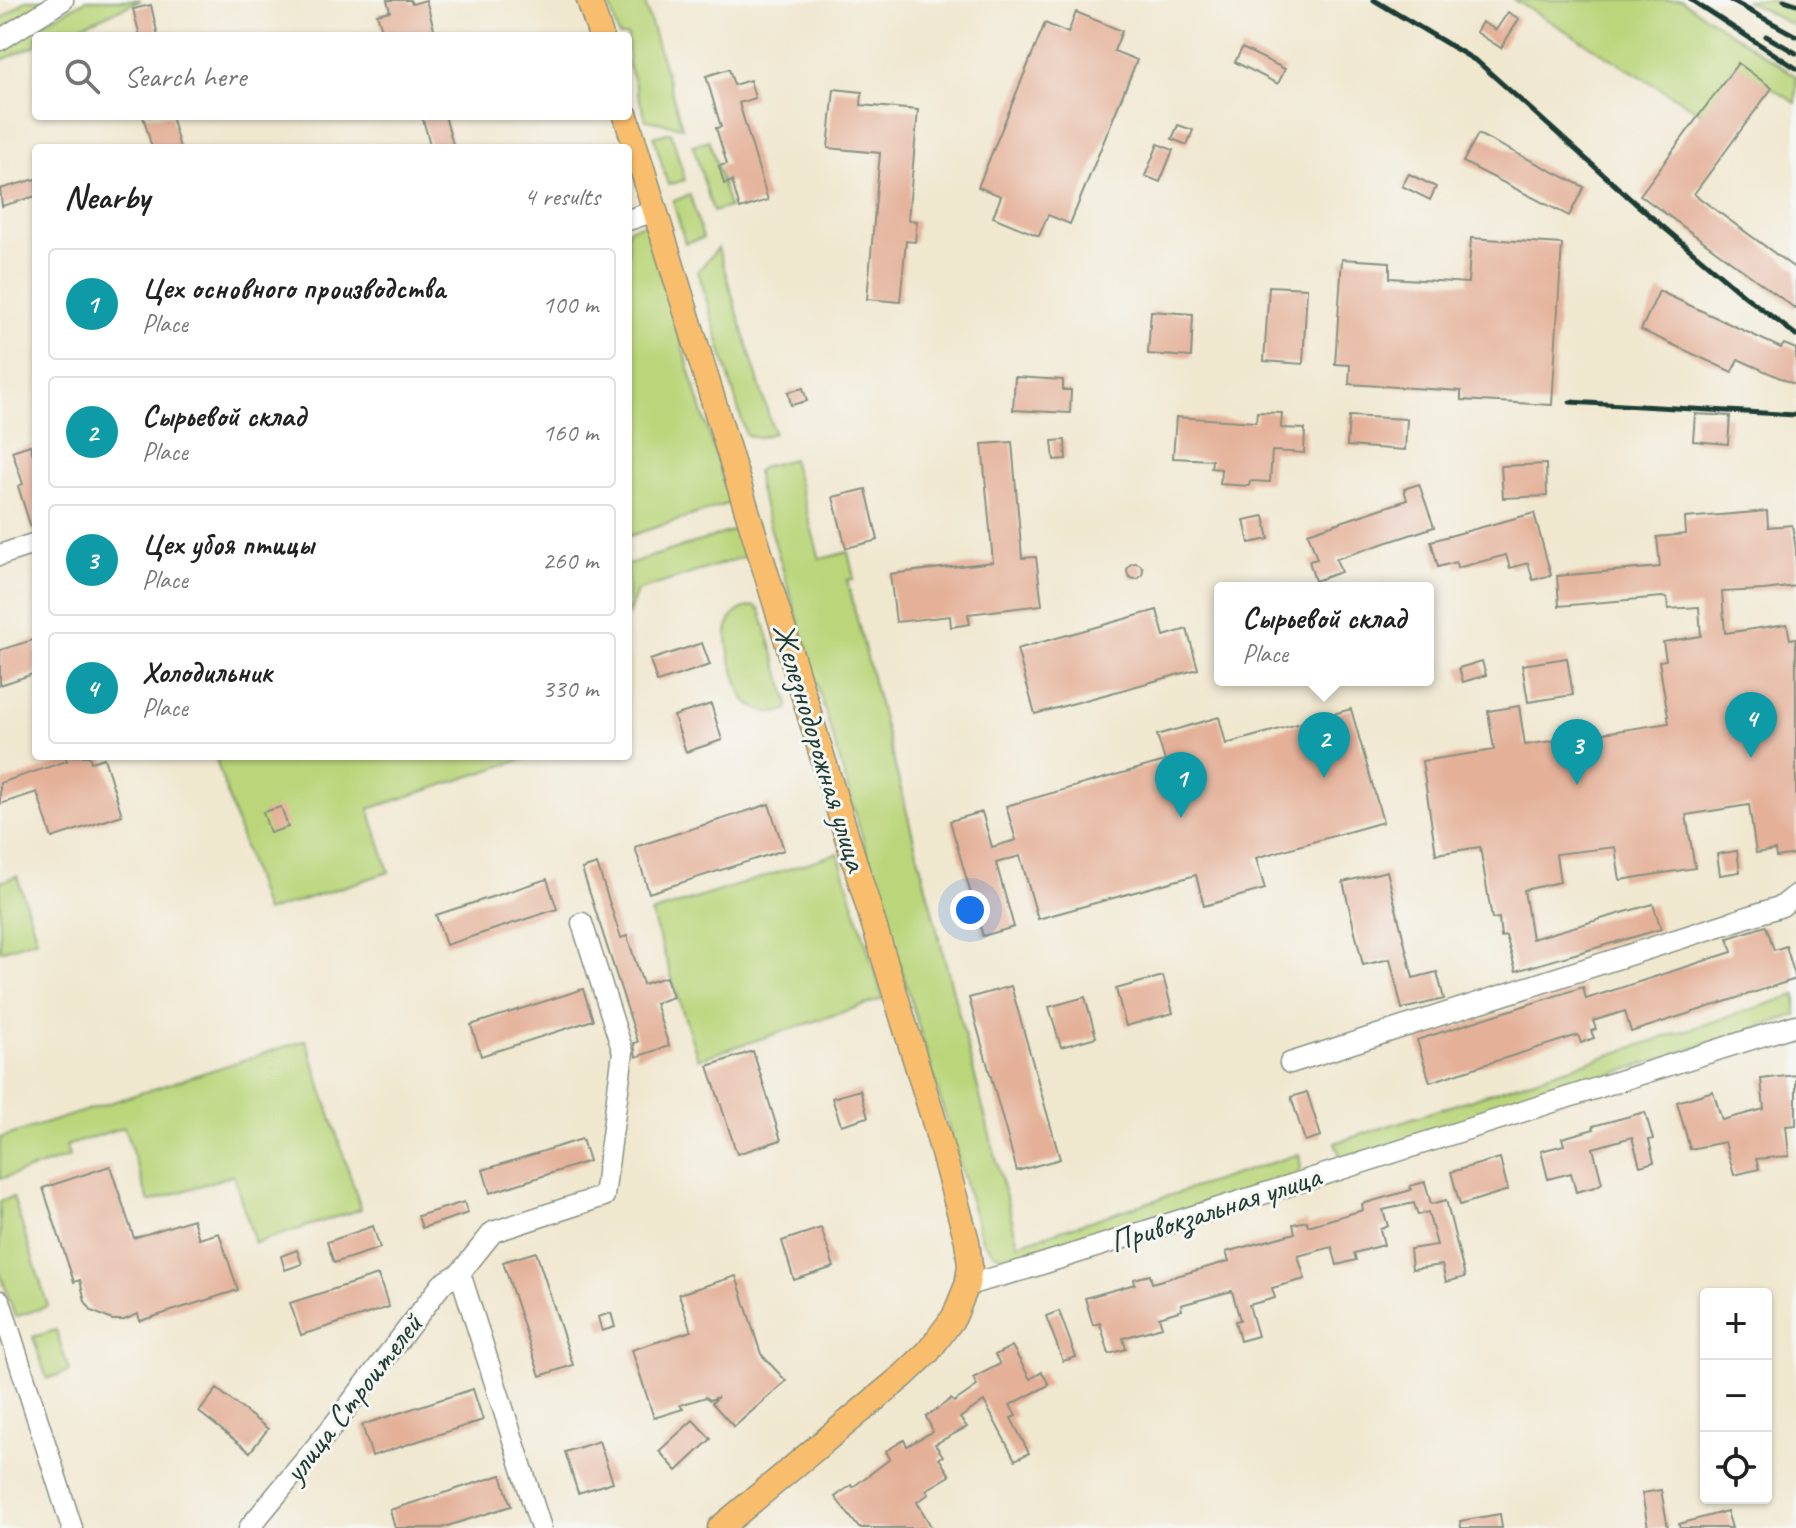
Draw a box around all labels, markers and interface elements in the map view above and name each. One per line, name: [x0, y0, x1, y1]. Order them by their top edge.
search box: [32, 32, 632, 120]
icon: search: [60, 54, 104, 98]
text: Search here: [124, 57, 246, 95]
text: Nearby: [64, 175, 150, 218]
text: 4 results: [524, 180, 600, 213]
text: Цех основного производства: [142, 269, 445, 307]
text: 1: [86, 288, 98, 321]
text: 100 m: [542, 288, 598, 321]
text: Place: [142, 307, 188, 340]
text: Сырьевой склад: [142, 397, 305, 435]
text: 2: [86, 416, 98, 449]
text: 160 m: [542, 416, 598, 449]
text: Place: [142, 435, 188, 468]
text: Цех убоя птицы: [142, 525, 314, 563]
text: 3: [86, 544, 98, 577]
text: 260 m: [542, 544, 598, 577]
text: Place: [142, 563, 188, 596]
popup: [1214, 582, 1434, 686]
text: Сырьевой склад: [1242, 599, 1406, 637]
street label: Железнодорожная улица: [763, 618, 878, 878]
text: Place: [1242, 637, 1288, 670]
text: Холодильник: [142, 653, 273, 691]
text: 4: [86, 672, 98, 705]
text: 330 m: [542, 672, 598, 705]
text: Place: [142, 691, 188, 724]
pin: 4: [1725, 692, 1777, 758]
pin: 2: [1298, 712, 1350, 778]
pin: 3: [1551, 719, 1603, 785]
pin: 1: [1155, 752, 1207, 818]
your location: [950, 890, 990, 930]
street label: Привокзальная улица: [1104, 1155, 1328, 1262]
map controls: [1700, 1288, 1772, 1504]
button: +: [1700, 1288, 1772, 1360]
street label: улица Строителей: [273, 1304, 433, 1493]
button: −: [1700, 1360, 1772, 1432]
button: locate: [1700, 1432, 1772, 1504]

